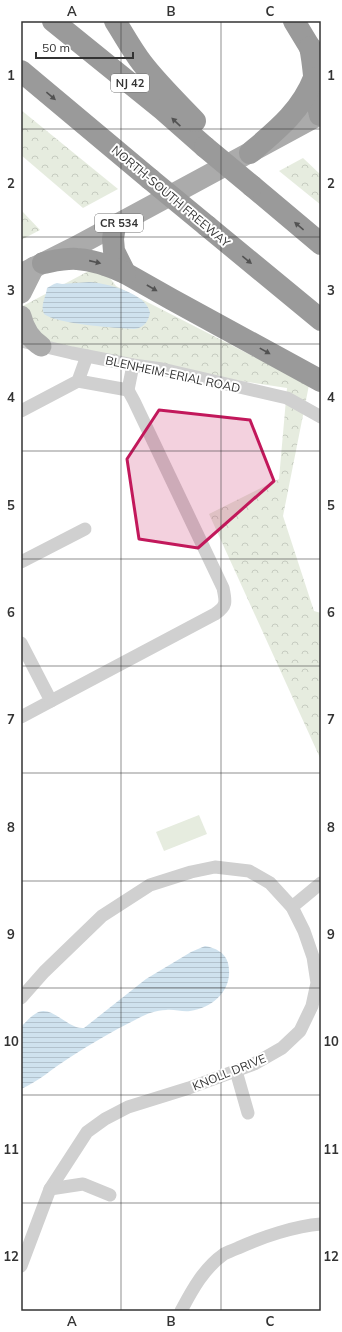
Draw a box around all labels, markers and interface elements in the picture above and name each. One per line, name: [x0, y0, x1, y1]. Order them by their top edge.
text: A: [67, 3, 77, 19]
text: B: [167, 3, 176, 19]
text: C: [266, 3, 275, 19]
scale bar: [36, 34, 133, 60]
text: 50 m: [42, 40, 70, 55]
text: 1: [7, 67, 15, 83]
text: 1: [327, 67, 335, 83]
road number: NJ 42: [111, 74, 149, 92]
one-way arrow: [46, 91, 55, 100]
one-way arrow: [171, 118, 180, 127]
street label: NORTH-SOUTH FREEWAY: [109, 142, 234, 250]
text: 2: [7, 175, 15, 191]
text: 2: [327, 175, 335, 191]
road number: CR 534: [95, 214, 143, 232]
one-way arrow: [294, 221, 304, 230]
one-way arrow: [242, 256, 253, 264]
one-way arrow: [89, 260, 101, 266]
text: 3: [7, 282, 15, 298]
text: 3: [327, 282, 335, 298]
one-way arrow: [146, 284, 157, 291]
one-way arrow: [260, 347, 271, 354]
street label: BLENHEIM-ERIAL ROAD: [104, 352, 242, 396]
text: 4: [7, 389, 15, 405]
text: 4: [327, 389, 335, 405]
text: 5: [7, 497, 15, 513]
text: 5: [327, 497, 335, 513]
text: 6: [7, 604, 15, 620]
text: 6: [327, 604, 335, 620]
text: 7: [7, 711, 15, 727]
text: 7: [327, 711, 335, 727]
text: 8: [7, 819, 15, 835]
text: 8: [327, 819, 335, 835]
text: 9: [7, 926, 15, 942]
text: 9: [327, 926, 335, 942]
text: 10: [3, 1033, 19, 1049]
text: 10: [323, 1033, 339, 1049]
street label: KNOLL DRIVE: [190, 1050, 268, 1094]
text: 11: [3, 1141, 19, 1157]
text: 11: [323, 1141, 339, 1157]
text: 12: [3, 1248, 19, 1264]
text: 12: [323, 1248, 339, 1264]
text: A: [67, 1313, 77, 1329]
text: B: [167, 1313, 176, 1329]
text: C: [266, 1313, 275, 1329]

